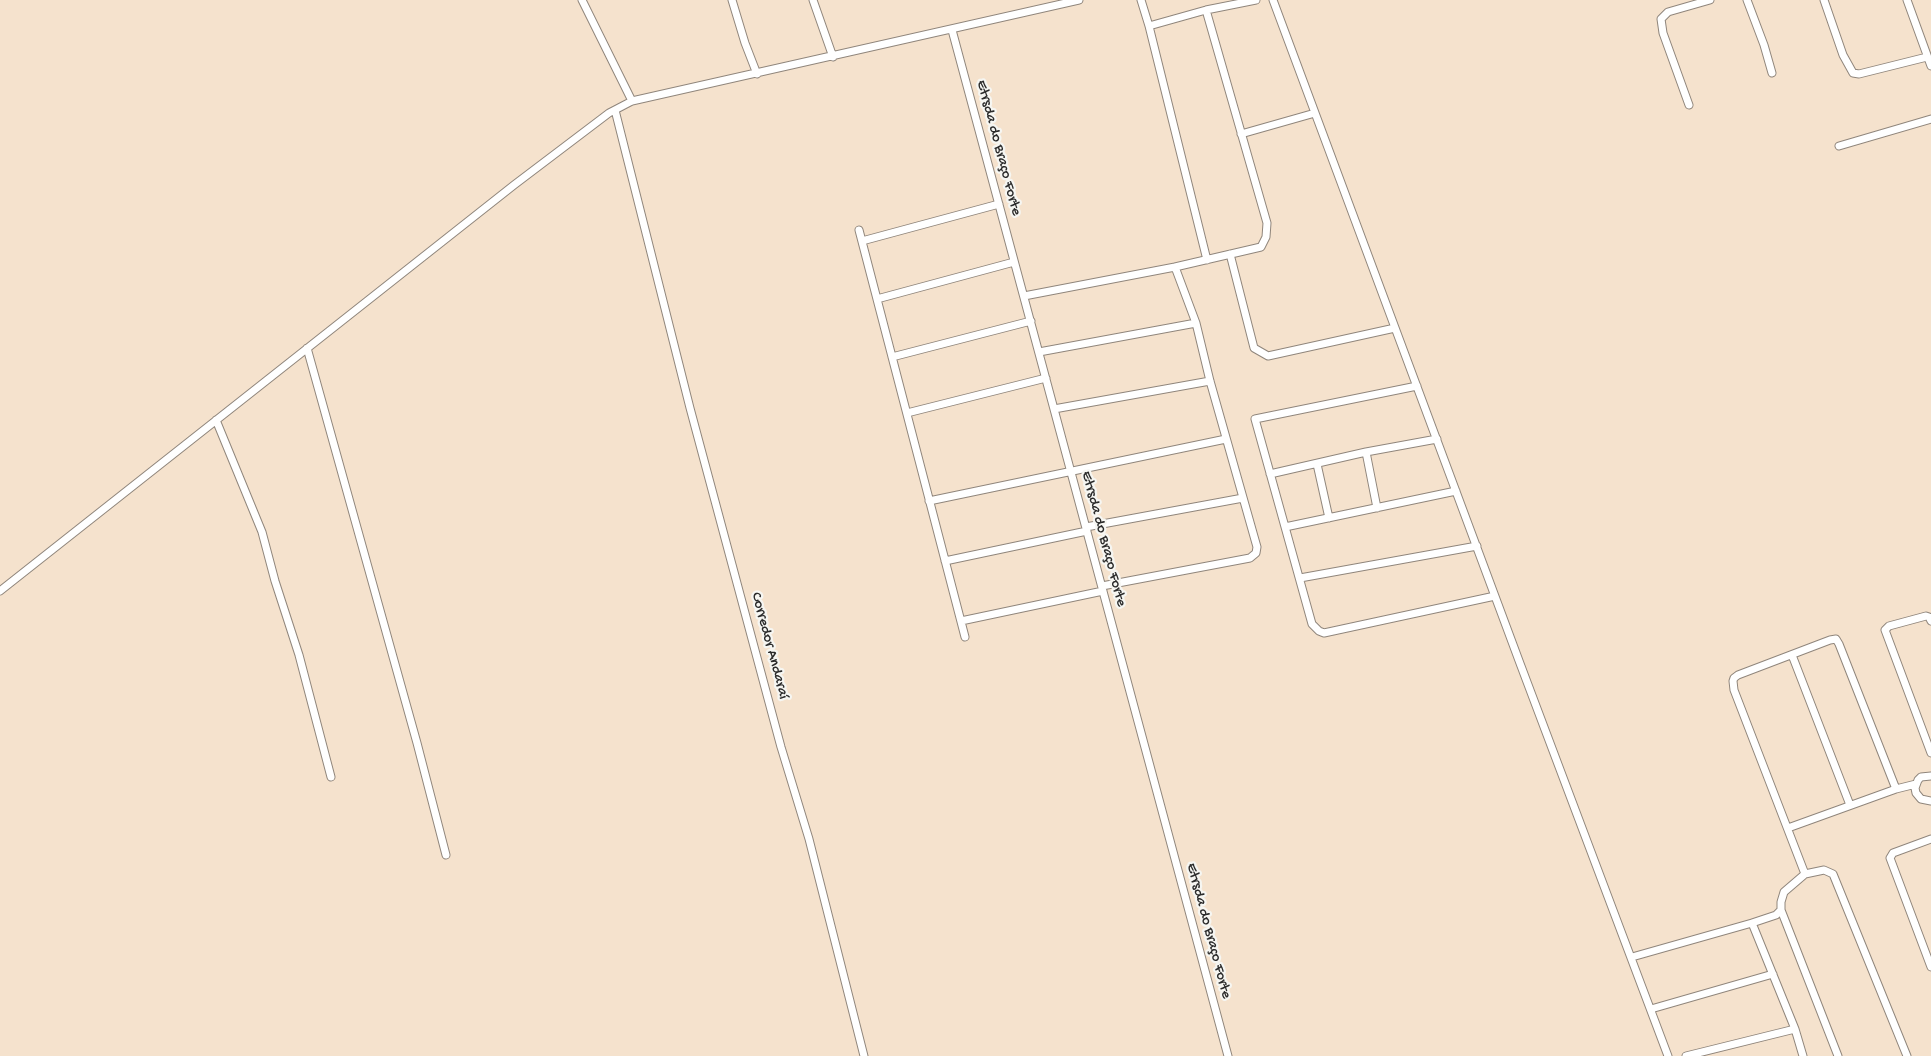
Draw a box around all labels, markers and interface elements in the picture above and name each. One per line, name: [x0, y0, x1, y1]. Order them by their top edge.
street label: Etrsda do Braço Forte: [971, 78, 1025, 218]
street label: Etrsda do Braço Forte: [1076, 469, 1130, 609]
street label: Corredor Andaraí: [746, 591, 792, 701]
street label: Etrsda do Braço Forte: [1181, 861, 1235, 1001]

